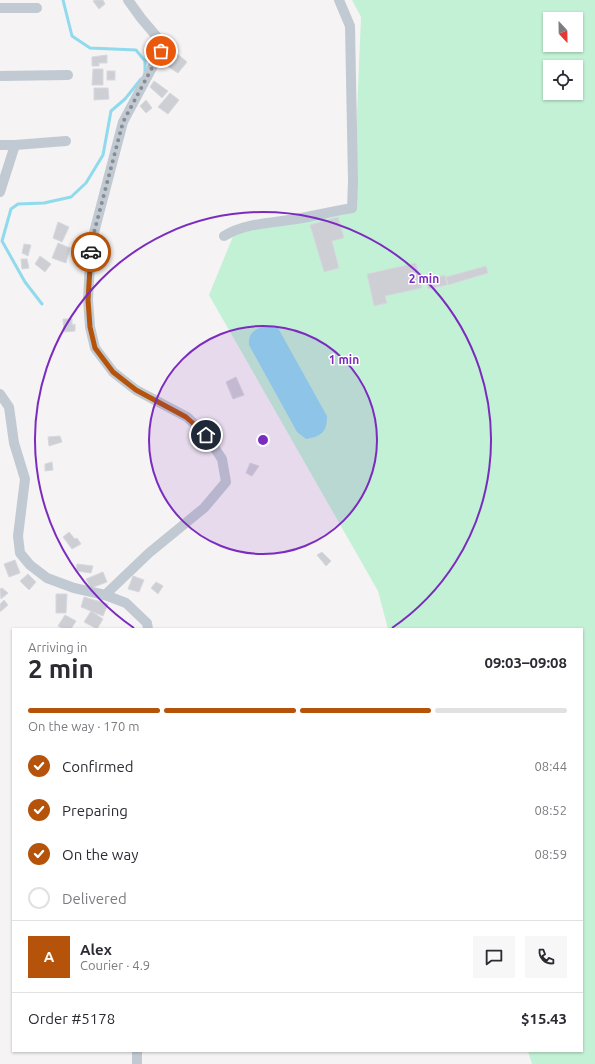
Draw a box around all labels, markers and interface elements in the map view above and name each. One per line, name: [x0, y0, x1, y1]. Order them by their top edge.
north arrow: [543, 12, 583, 52]
map controls: [543, 12, 583, 100]
pin: [144, 34, 178, 68]
icon: bag: [150, 40, 172, 62]
button: locate: [543, 60, 583, 100]
courier: [71, 232, 111, 272]
icon: car: [80, 241, 102, 263]
text: 2 min: [409, 272, 439, 285]
text: 1 min: [329, 353, 359, 366]
pin: [189, 418, 223, 452]
icon: home: [195, 424, 217, 446]
centre of rings: [256, 433, 270, 447]
text: Arriving in: [28, 640, 87, 654]
text: 2 min: [28, 654, 94, 683]
text: 09:03–09:08: [484, 654, 567, 671]
text: On the way · 170 m: [28, 719, 140, 733]
icon: check: [28, 755, 50, 777]
text: Confirmed: [62, 758, 134, 775]
text: 08:44: [534, 759, 567, 773]
icon: check: [28, 799, 50, 821]
text: Preparing: [62, 802, 128, 819]
text: 08:52: [534, 803, 567, 817]
icon: check: [28, 843, 50, 865]
text: On the way: [62, 846, 138, 863]
text: 08:59: [534, 847, 567, 861]
text: Delivered: [62, 890, 127, 907]
button: chat: [473, 936, 515, 978]
button: phone: [525, 936, 567, 978]
text: Alex: [80, 941, 112, 958]
text: A: [44, 948, 54, 965]
text: Courier · 4.9: [80, 958, 150, 972]
text: Order #5178: [28, 1010, 115, 1027]
text: $15.43: [521, 1010, 567, 1027]

